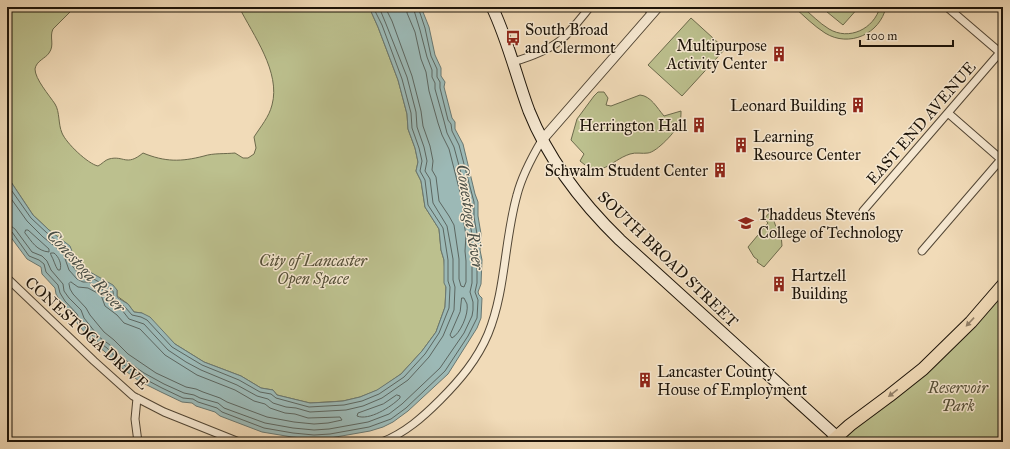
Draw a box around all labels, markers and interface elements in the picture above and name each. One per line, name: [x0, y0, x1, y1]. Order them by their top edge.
place label: South Broad and Clermont: [525, 20, 616, 57]
scale bar: [860, 22, 953, 48]
bus stop icon: South Broad and Clermont: [504, 29, 522, 47]
text: 100 m: [866, 29, 897, 43]
place label: Multipurpose Activity Center: [666, 36, 767, 73]
building icon: Multipurpose Activity Center: [770, 45, 788, 63]
street label: EAST END AVENUE: [862, 58, 980, 188]
place label: Leonard Building: [730, 96, 847, 116]
building icon: Leonard Building: [849, 96, 867, 114]
place label: Herrington Hall: [579, 116, 688, 136]
building icon: Herrington Hall: [690, 116, 708, 134]
place label: Learning Resource Center: [753, 127, 861, 164]
building icon: Learning Resource Center: [732, 136, 750, 154]
place label: Schwalm Student Center: [545, 161, 708, 180]
building icon: Schwalm Student Center: [711, 161, 729, 179]
water label: Conestoga River: [451, 163, 489, 272]
street label: SOUTH BROAD STREET: [594, 187, 742, 331]
place label: Thaddeus Stevens College of Technology: [758, 205, 903, 243]
school or university icon: Thaddeus Stevens College of Technology: [737, 214, 755, 232]
water label: Conestoga River: [42, 225, 131, 318]
park label: City of Lancaster Open Space: [259, 251, 368, 289]
place label: Hartzell Building: [791, 266, 848, 304]
street label: CONESTOGA DRIVE: [21, 273, 153, 393]
building icon: Hartzell Building: [770, 275, 788, 293]
one-way arrow: [966, 317, 975, 327]
place label: Lancaster County House of Employment: [657, 362, 808, 399]
building icon: Lancaster County House of Employment: [636, 371, 654, 389]
park label: Reservoir Park: [927, 378, 989, 415]
one-way arrow: [887, 389, 898, 398]

